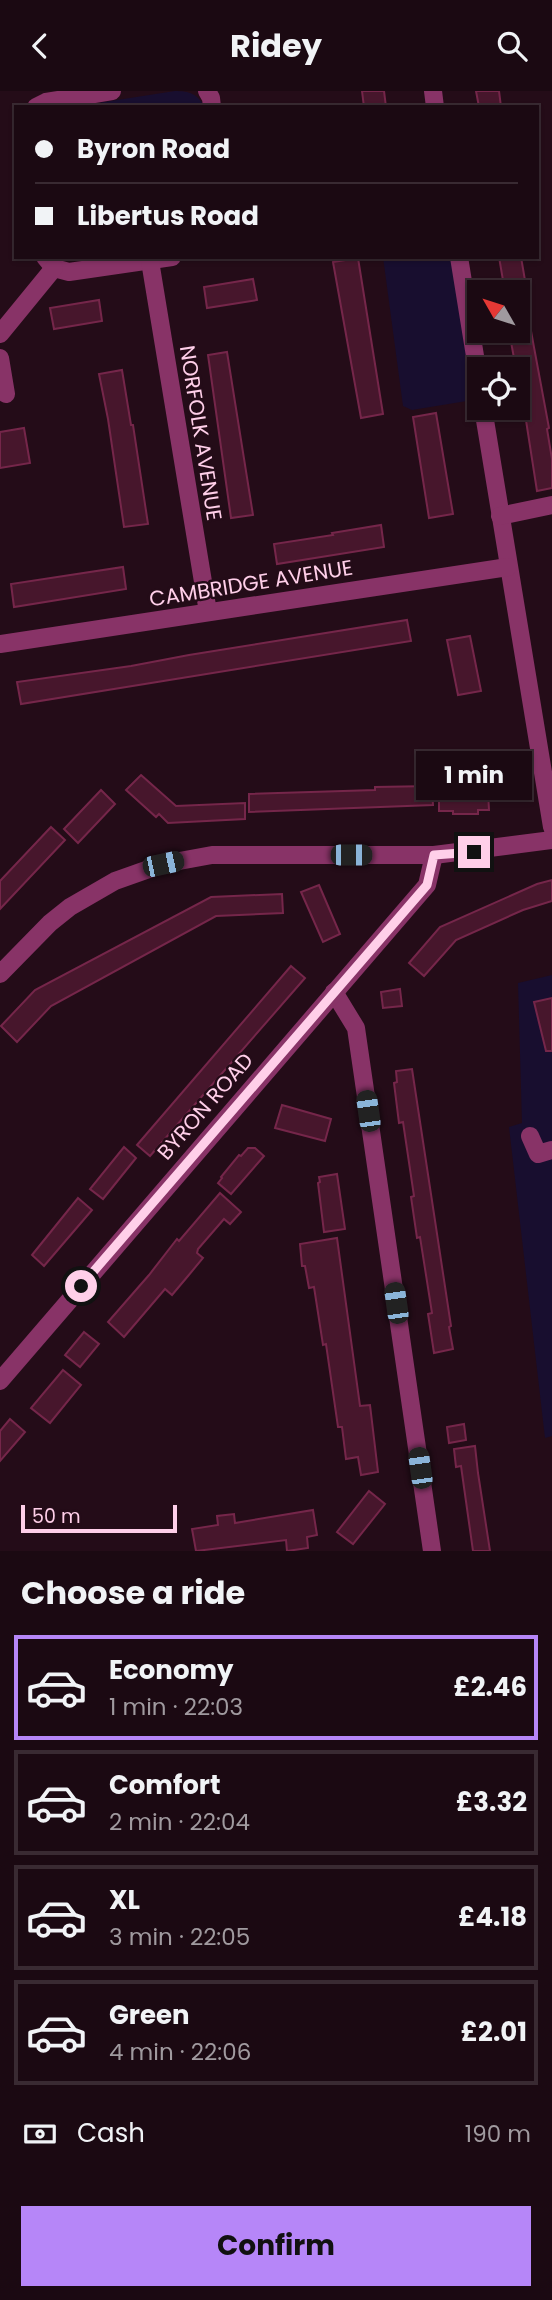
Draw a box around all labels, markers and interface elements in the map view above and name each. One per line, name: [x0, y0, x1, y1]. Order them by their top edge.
text: Ridey: [230, 23, 322, 68]
icon: back: [21, 27, 59, 65]
icon: search: [493, 27, 531, 65]
text: Byron Road: [77, 131, 230, 167]
text: Libertus Road: [77, 198, 259, 234]
north arrow: [467, 280, 530, 343]
map controls: [467, 280, 530, 420]
street label: NORFOLK AVENUE: [173, 343, 229, 523]
button: locate: [467, 357, 530, 420]
street label: CAMBRIDGE AVENUE: [147, 553, 355, 613]
callout: 1 min: [416, 751, 532, 799]
text: 1 min: [444, 759, 504, 791]
route end: [458, 836, 490, 868]
car: [331, 845, 373, 866]
car: [141, 849, 186, 879]
street label: BYRON ROAD: [150, 1046, 260, 1166]
car: [355, 1089, 382, 1133]
route start: [65, 1270, 97, 1302]
car: [383, 1281, 410, 1325]
car: [407, 1446, 434, 1490]
scale bar: [21, 1502, 177, 1534]
text: 50 m: [32, 1503, 81, 1530]
text: Choose a ride: [21, 1570, 245, 1615]
text: Economy: [109, 1652, 233, 1688]
icon: car: [25, 1656, 88, 1719]
text: £2.46: [453, 1669, 527, 1705]
text: 1 min · 22:03: [109, 1691, 243, 1723]
text: Comfort: [109, 1767, 221, 1803]
icon: car: [25, 1771, 88, 1834]
text: £3.32: [456, 1784, 527, 1820]
text: 2 min · 22:04: [109, 1806, 250, 1838]
text: XL: [109, 1882, 140, 1918]
icon: car: [25, 1886, 88, 1949]
text: £4.18: [458, 1899, 527, 1935]
text: 3 min · 22:05: [109, 1921, 250, 1953]
text: Green: [109, 1997, 190, 2033]
icon: car: [25, 2001, 88, 2064]
text: £2.01: [461, 2014, 527, 2050]
text: 4 min · 22:06: [109, 2036, 251, 2068]
icon: cash: [21, 2115, 59, 2153]
text: Cash: [77, 2115, 145, 2151]
text: 190 m: [465, 2118, 531, 2150]
button: Confirm: [21, 2206, 531, 2286]

